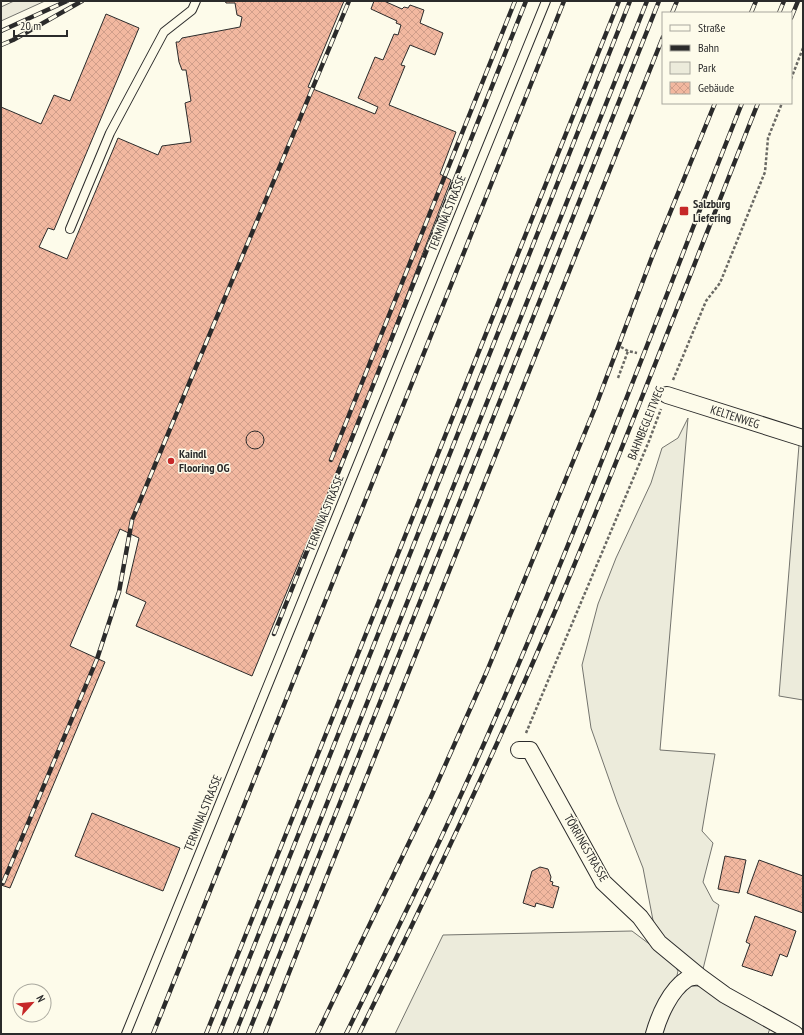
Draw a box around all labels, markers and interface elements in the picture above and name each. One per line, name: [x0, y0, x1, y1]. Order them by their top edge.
scale bar: [14, 12, 67, 38]
legend: [662, 12, 792, 104]
text: 20 m: [20, 18, 41, 33]
text: Straße: [698, 20, 725, 35]
text: Bahn: [698, 40, 719, 55]
text: Park: [698, 60, 716, 75]
text: Gebäude: [698, 80, 734, 95]
street label: TERMINALSTRASSE: [424, 172, 469, 253]
place label: Salzburg Liefering: [693, 196, 731, 225]
marker: Salzburg Liefering: [678, 205, 690, 217]
street label: BAHNBEGLEITWEG: [624, 384, 667, 462]
street label: KELTENWEG: [709, 402, 762, 432]
place label: Kaindl Flooring OG: [179, 446, 230, 475]
marker: Kaindl Flooring OG: [166, 456, 176, 466]
street label: TERMINALSTRASSE: [302, 472, 347, 553]
street label: TERMINALSTRASSE: [180, 772, 225, 853]
street label: TÖRRINGSTRASSE: [561, 811, 612, 884]
north arrow: [12, 983, 52, 1023]
text: N: [33, 993, 49, 1004]

